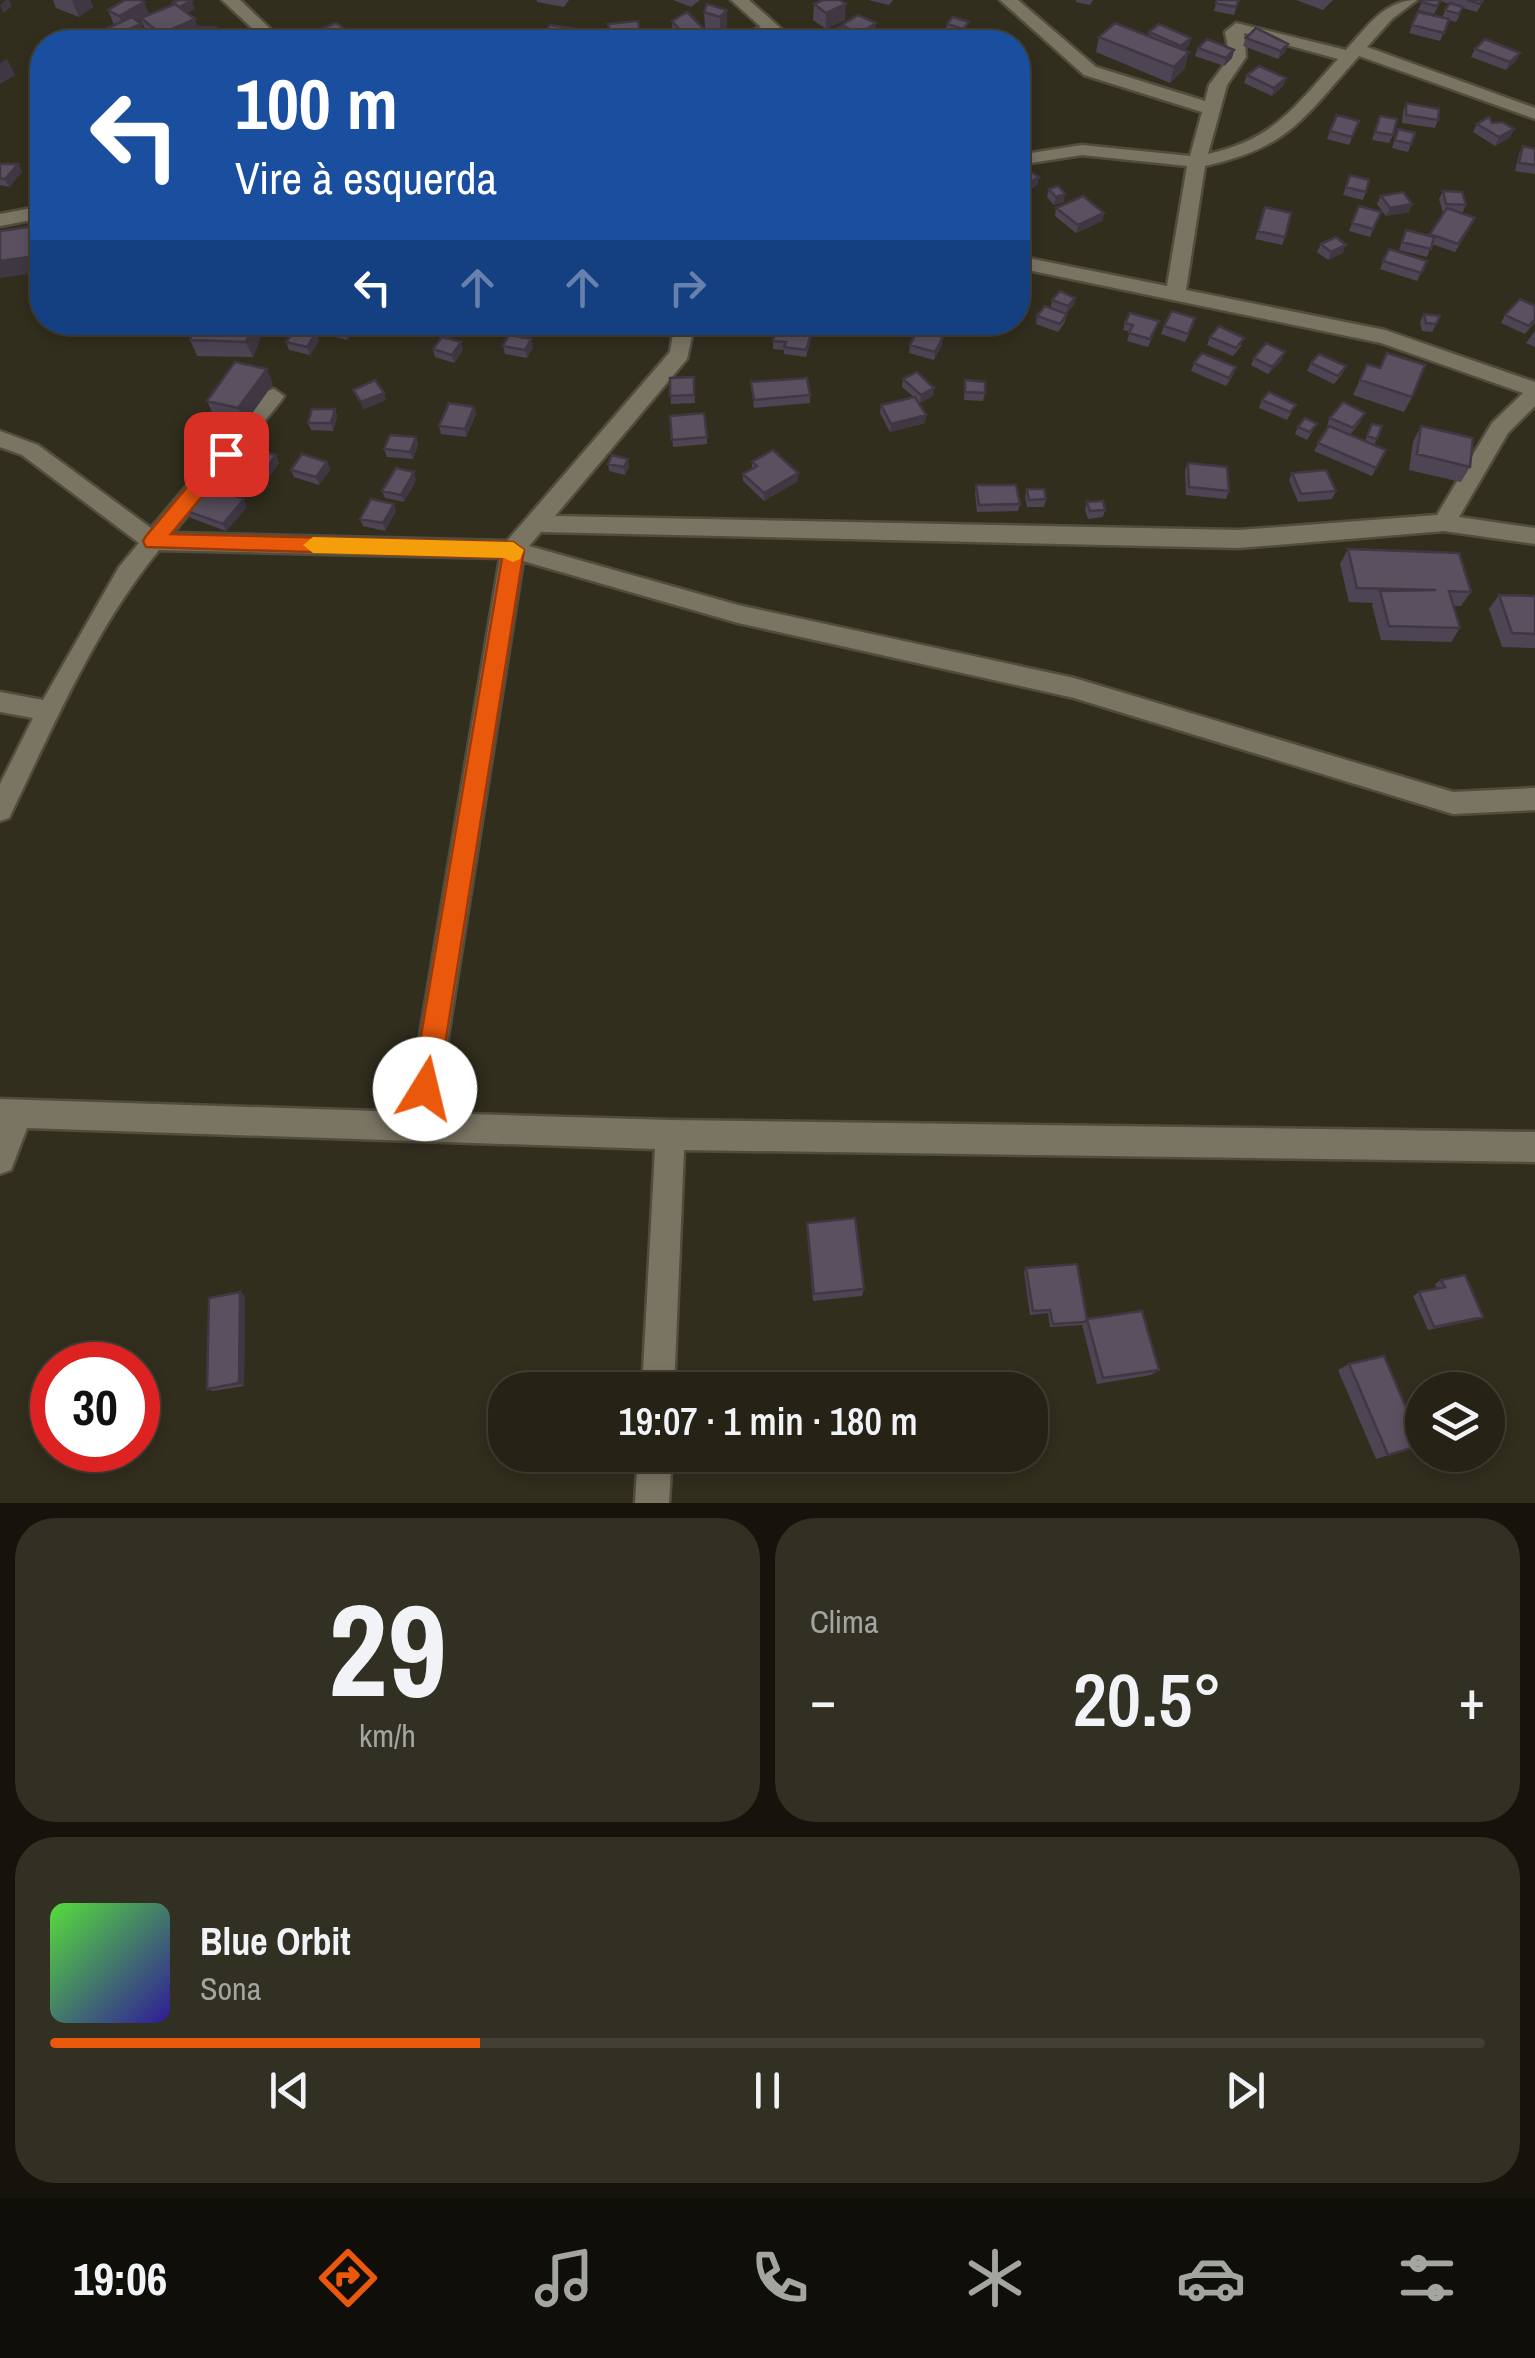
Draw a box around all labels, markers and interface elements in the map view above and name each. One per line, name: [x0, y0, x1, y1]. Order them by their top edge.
text: 100 m: [235, 57, 398, 151]
icon: left: [70, 70, 200, 200]
text: Vire à esquerda: [235, 147, 497, 208]
icon: left: [345, 260, 400, 315]
icon: ahead: [450, 260, 505, 315]
icon: ahead: [555, 260, 610, 315]
icon: right: [660, 260, 715, 315]
pin: [184, 412, 269, 497]
icon: arrive: [199, 427, 254, 482]
position arrow: [373, 1037, 477, 1141]
speed limit sign: 30: [30, 1342, 160, 1472]
map controls: [1405, 1372, 1505, 1472]
button: layers: [1405, 1372, 1505, 1472]
text: 19:07 · 1 min · 180 m: [618, 1396, 918, 1447]
text: 29: [328, 1561, 447, 1737]
text: Clima: [810, 1600, 879, 1643]
text: 20.5°: [1073, 1648, 1222, 1749]
text: −: [810, 1662, 836, 1736]
text: +: [1459, 1662, 1485, 1736]
text: km/h: [359, 1714, 416, 1757]
text: Blue Orbit: [200, 1916, 351, 1967]
text: Sona: [200, 1967, 261, 2010]
icon: previous: [262, 2063, 317, 2118]
icon: pause: [740, 2063, 795, 2118]
icon: next: [1218, 2063, 1273, 2118]
icon: directions: [313, 2243, 383, 2313]
icon: music: [529, 2243, 599, 2313]
icon: phone: [745, 2243, 815, 2313]
icon: climate: [960, 2243, 1030, 2313]
icon: car: [1176, 2243, 1246, 2313]
icon: filters: [1392, 2243, 1462, 2313]
text: 19:06: [73, 2248, 167, 2309]

